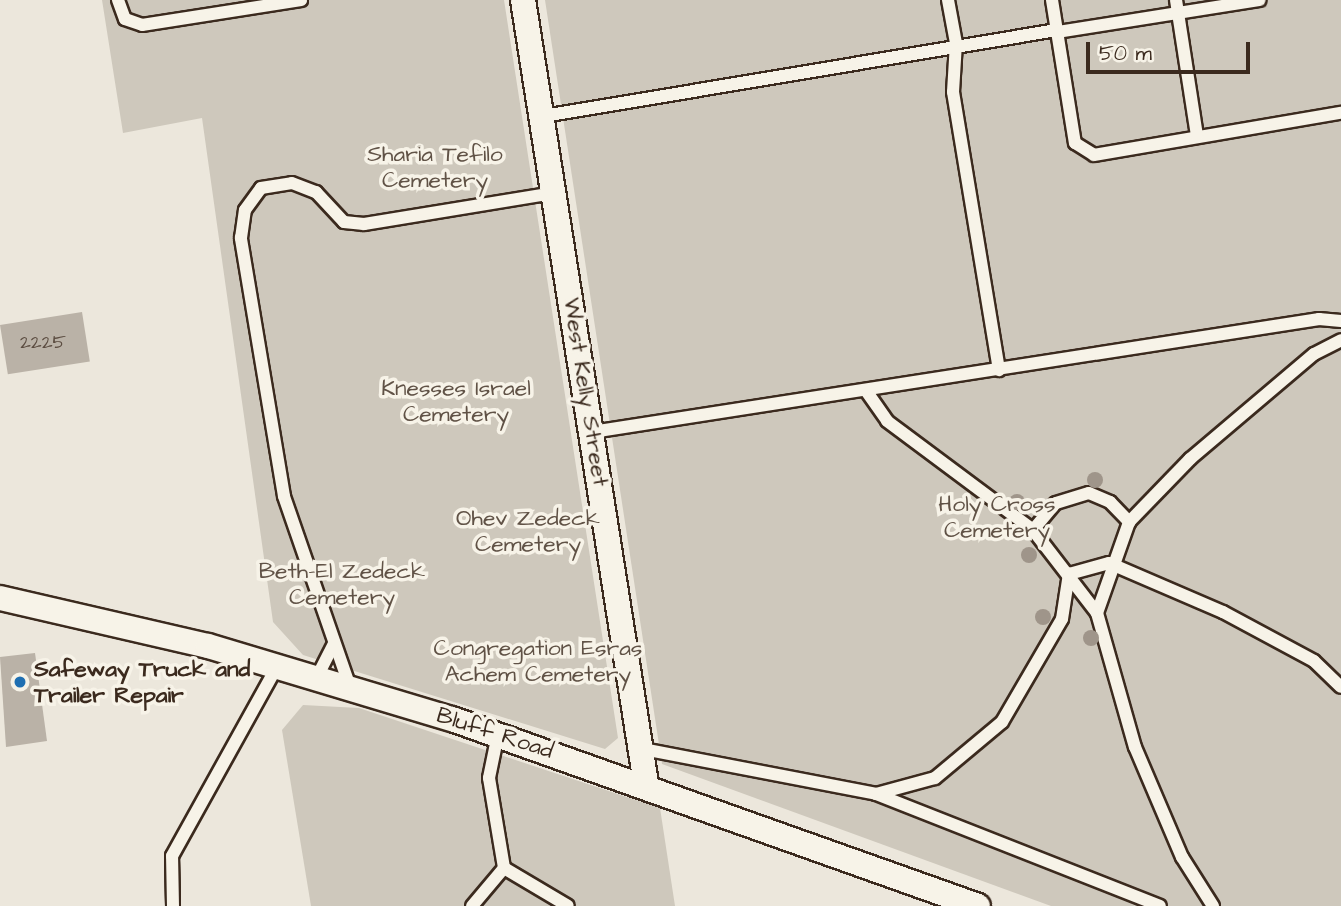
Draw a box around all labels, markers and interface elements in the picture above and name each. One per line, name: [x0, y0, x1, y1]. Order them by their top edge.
scale bar: [1089, 28, 1254, 72]
text: 50 m: [1099, 39, 1152, 68]
park label: Sharia Tefilo Cemetery: [367, 140, 503, 194]
street label: West Kelly Street: [557, 296, 615, 488]
house number: 2225: [20, 332, 66, 354]
park label: Knesses Israel Cemetery: [381, 374, 531, 428]
park label: Holy Cross Cemetery: [938, 490, 1056, 544]
park label: Ohev Zedeck Cemetery: [456, 504, 600, 558]
park label: Beth-El Zedeck Cemetery: [259, 557, 425, 611]
park label: Congregation Esras Achem Cemetery: [434, 634, 642, 688]
place label: Safeway Truck and Trailer Repair: [34, 655, 250, 709]
marker: Safeway Truck and Trailer Repair: [12, 674, 28, 690]
street label: Bluff Road: [433, 701, 557, 765]

